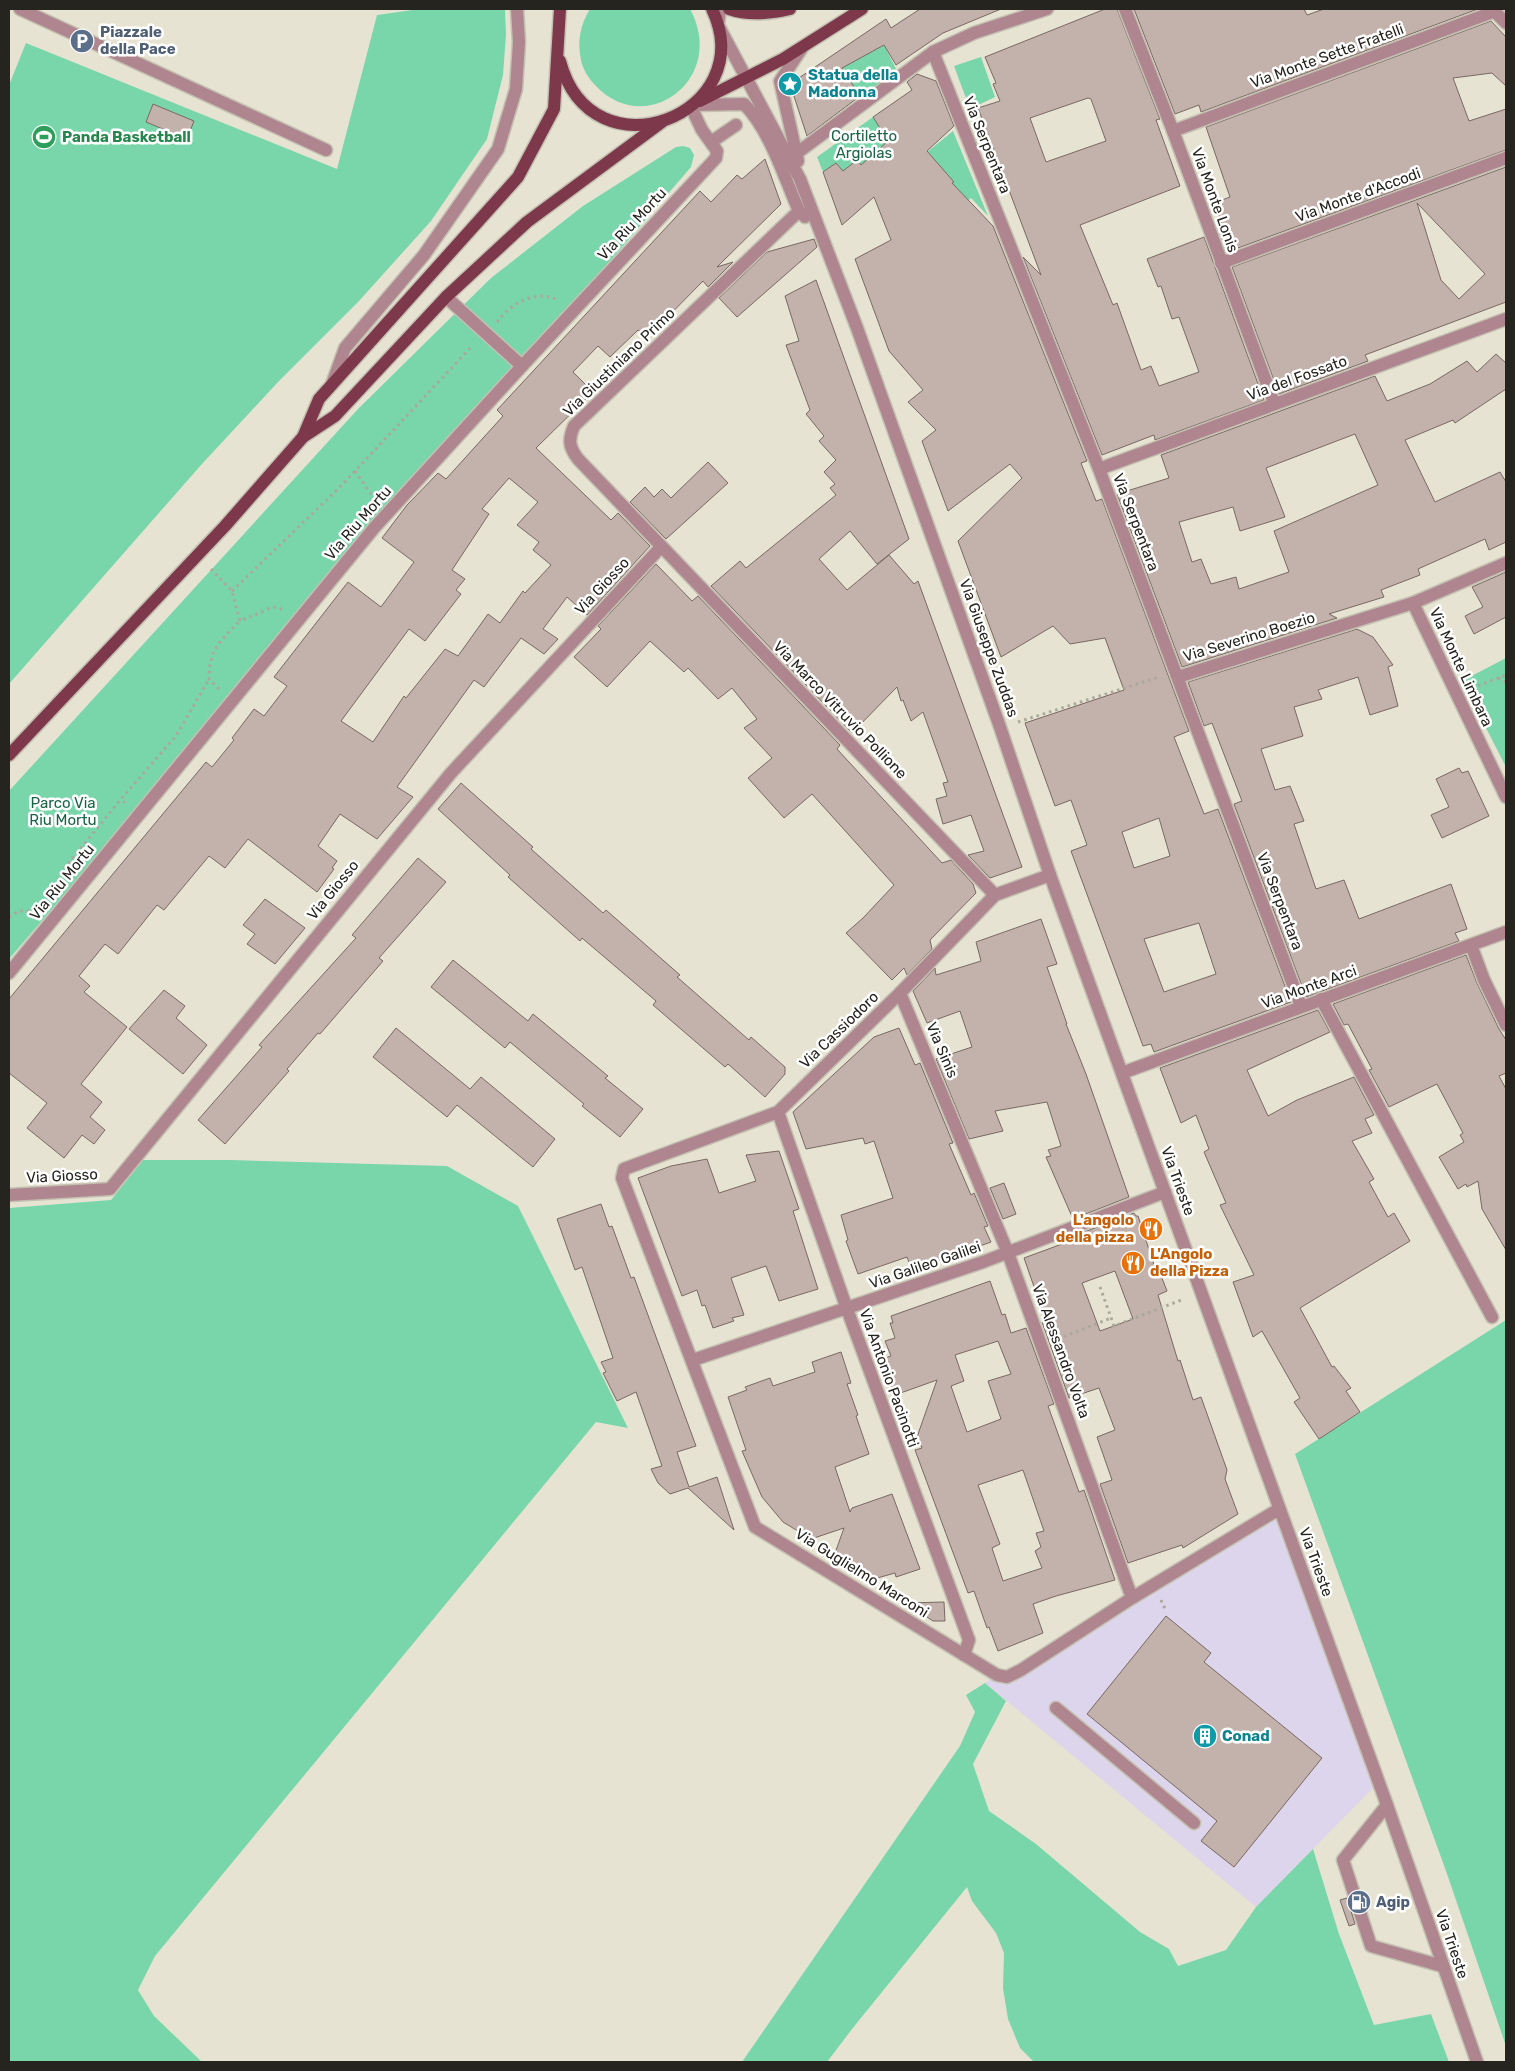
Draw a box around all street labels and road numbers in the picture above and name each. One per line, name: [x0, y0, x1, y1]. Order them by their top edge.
street label: Via Monte Sette Fratelli: [1248, 20, 1406, 92]
street label: Via Serpentara: [959, 94, 1015, 196]
street label: Via Monte Lonis: [1188, 145, 1242, 255]
street label: Via Monte d'Accodi: [1293, 164, 1423, 226]
street label: Via Riu Mortu: [594, 184, 670, 264]
street label: Via Giustiniano Primo: [559, 304, 679, 420]
street label: Via del Fossato: [1244, 352, 1350, 404]
street label: Via Serpentara: [1109, 471, 1163, 573]
street label: Via Riu Mortu: [321, 482, 395, 564]
street label: Via Giosso: [571, 554, 633, 618]
street label: Via Giuseppe Zuddas: [956, 576, 1023, 720]
street label: Via Monte Limbara: [1426, 605, 1496, 729]
street label: Via Severino Boezio: [1181, 608, 1317, 666]
street label: Via Marco Vitruvio Pollione: [769, 637, 911, 783]
street label: Via Riu Mortu: [26, 840, 98, 924]
street label: Via Serpentara: [1253, 850, 1307, 952]
street label: Via Giosso: [303, 856, 363, 924]
street label: Via Monte Arci: [1259, 961, 1359, 1013]
street label: Via Cassiodoro: [796, 988, 882, 1072]
street label: Via Sinis: [922, 1019, 962, 1081]
street label: Via Trieste: [1157, 1144, 1199, 1218]
street label: Via Giosso: [26, 1165, 98, 1187]
street label: Via Galileo Galilei: [867, 1237, 983, 1293]
street label: Via Alessandro Volta: [1028, 1281, 1094, 1421]
street label: Via Antonio Pacinotti: [856, 1306, 922, 1450]
street label: Via Guglielmo Marconi: [792, 1525, 932, 1621]
street label: Via Trieste: [1295, 1525, 1337, 1599]
street label: Via Trieste: [1432, 1907, 1472, 1981]

